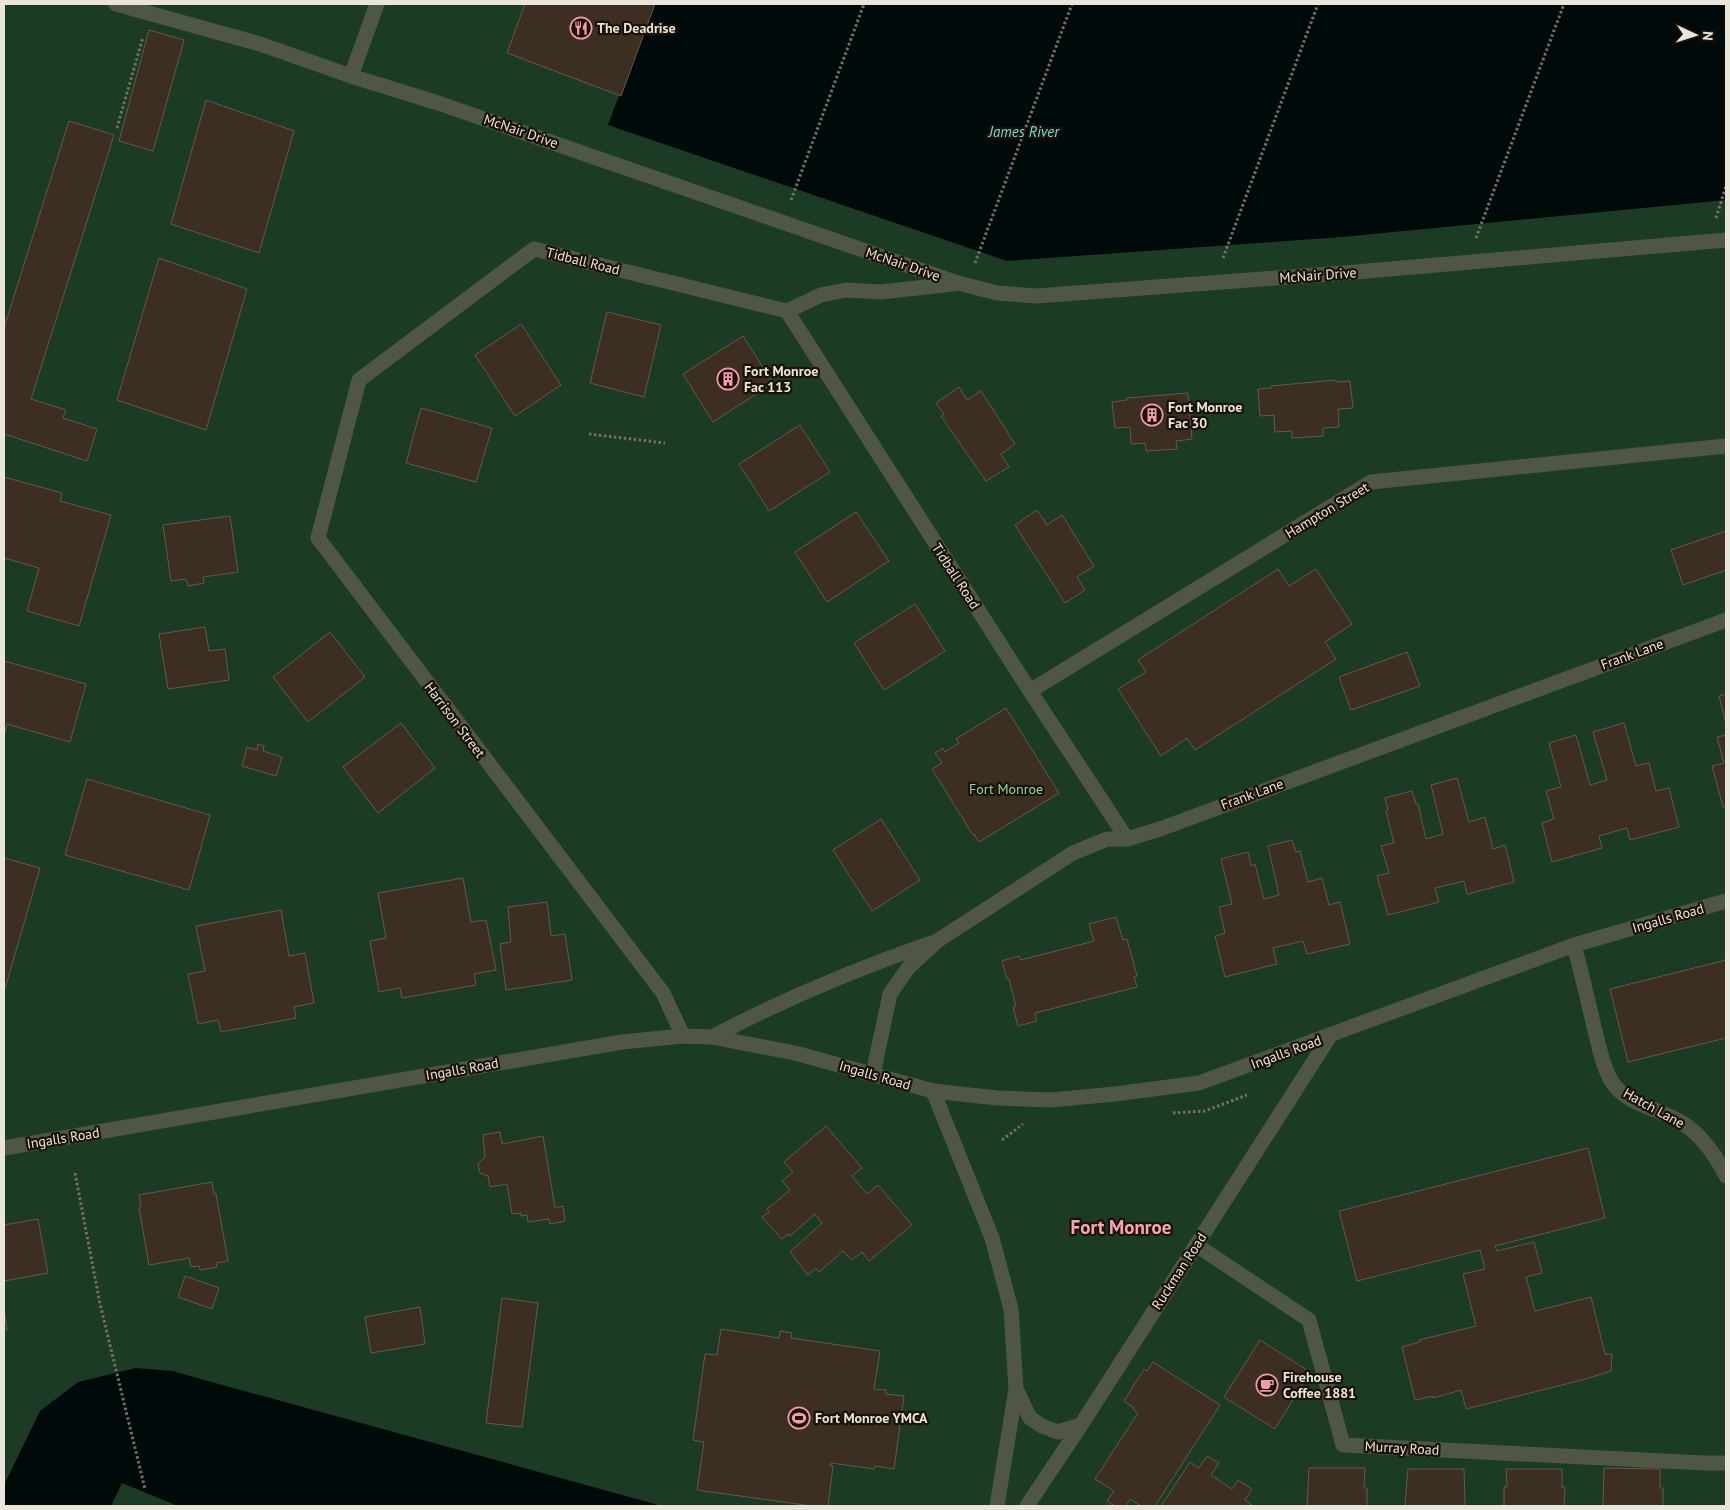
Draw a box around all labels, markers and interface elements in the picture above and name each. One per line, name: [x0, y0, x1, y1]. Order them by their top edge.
north arrow: [1670, 10, 1720, 60]
restaurant icon: The Deadrise: [569, 16, 593, 40]
place label: The Deadrise: [597, 19, 676, 37]
text: N: [1699, 31, 1717, 41]
street label: McNair Drive: [481, 110, 561, 152]
water label: James River: [988, 122, 1060, 141]
street label: Tidball Road: [544, 243, 622, 279]
street label: McNair Drive: [863, 243, 943, 285]
street label: McNair Drive: [1279, 263, 1357, 287]
place label: Fort Monroe Fac 113: [744, 362, 818, 396]
building icon: Fort Monroe Fac 113: [716, 367, 740, 391]
place label: Fort Monroe Fac 30: [1168, 398, 1242, 432]
building icon: Fort Monroe Fac 30: [1140, 403, 1164, 427]
street label: Hampton Street: [1282, 478, 1372, 542]
street label: Tidball Road: [928, 540, 984, 612]
street label: Frank Lane: [1598, 634, 1666, 674]
street label: Harrison Street: [421, 679, 489, 762]
street label: Frank Lane: [1218, 774, 1286, 814]
park label: Fort Monroe: [969, 780, 1043, 798]
street label: Ingalls Road: [1630, 899, 1706, 937]
street label: Ingalls Road: [1248, 1031, 1324, 1073]
street label: Ingalls Road: [424, 1054, 500, 1084]
street label: Ingalls Road: [837, 1056, 913, 1094]
street label: Hatch Lane: [1620, 1084, 1688, 1132]
street label: Ingalls Road: [25, 1123, 101, 1153]
district label: Fort Monroe: [1071, 1215, 1171, 1239]
street label: Ruckman Road: [1147, 1229, 1211, 1313]
place label: Firehouse Coffee 1881: [1283, 1368, 1356, 1402]
cafe icon: Firehouse Coffee 1881: [1255, 1373, 1279, 1397]
sports icon: Fort Monroe YMCA: [787, 1406, 811, 1430]
place label: Fort Monroe YMCA: [815, 1409, 928, 1427]
street label: Murray Road: [1364, 1437, 1440, 1459]

